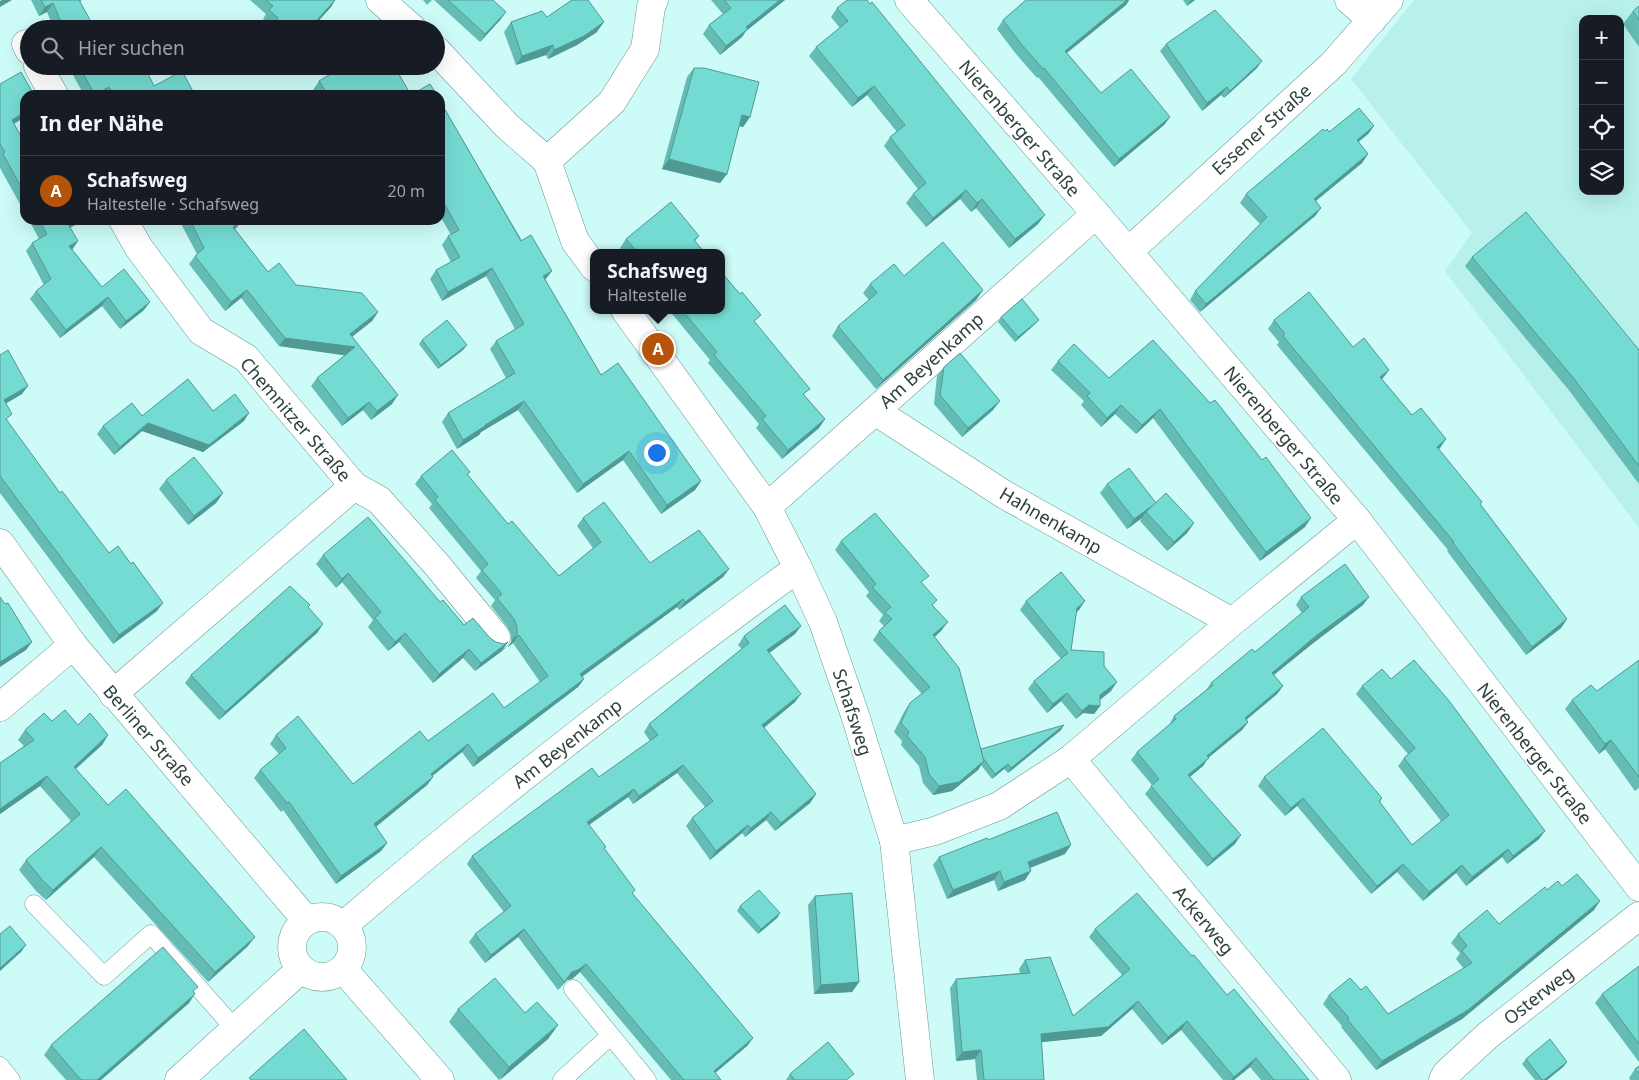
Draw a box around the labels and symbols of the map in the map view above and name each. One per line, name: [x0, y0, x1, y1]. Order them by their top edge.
street label: Nierenberger Straße: [954, 55, 1086, 201]
street label: Essener Straße: [1206, 78, 1316, 180]
street label: Am Beyenkamp: [874, 307, 988, 413]
pin: A: [642, 330, 674, 368]
street label: Chemnitzer Straße: [235, 352, 357, 486]
street label: Nierenberger Straße: [1219, 361, 1349, 509]
your location: [644, 440, 670, 466]
street label: Hahnenkamp: [995, 481, 1107, 559]
street label: Schafsweg: [828, 666, 878, 758]
street label: Nierenberger Straße: [1472, 677, 1598, 829]
street label: Berliner Straße: [98, 679, 200, 791]
street label: Am Beyenkamp: [507, 693, 627, 793]
street label: Ackerweg: [1168, 881, 1240, 959]
street label: Osterweg: [1498, 960, 1578, 1030]

